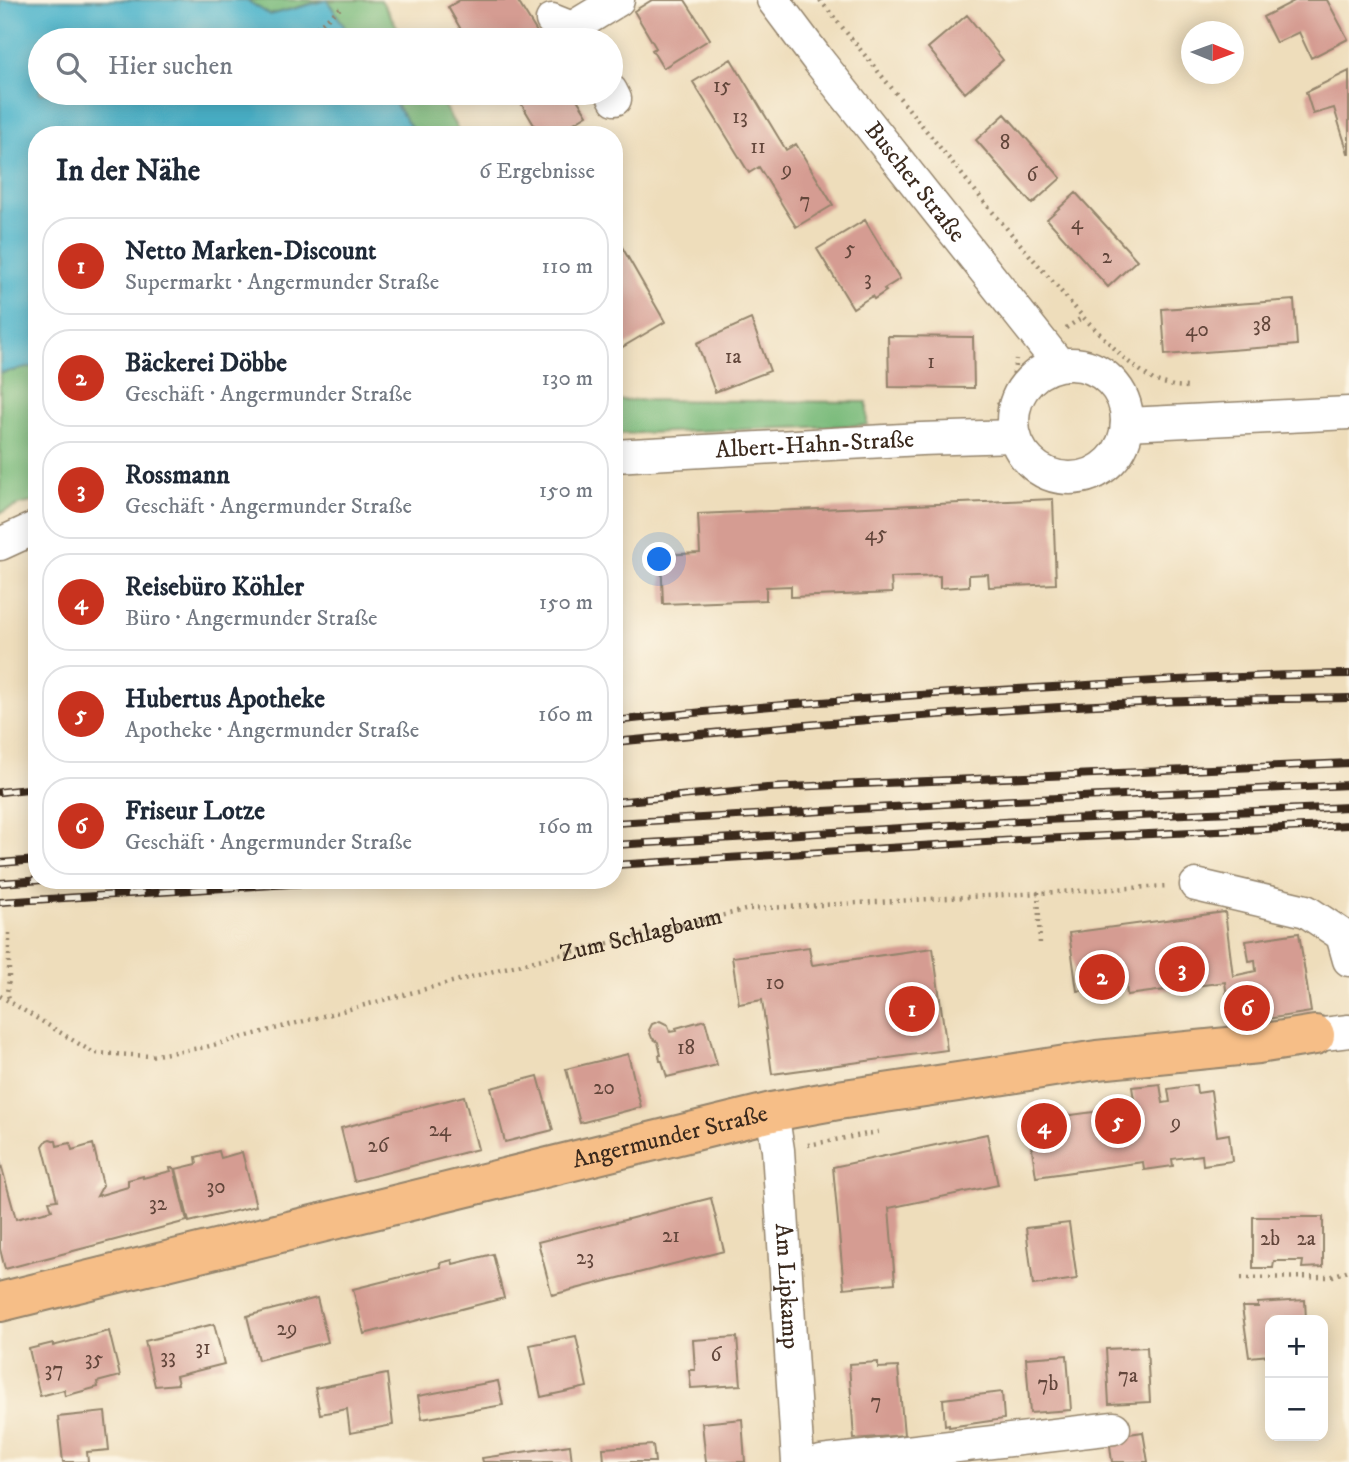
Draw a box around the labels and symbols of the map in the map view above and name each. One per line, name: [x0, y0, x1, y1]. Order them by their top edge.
north arrow: [1181, 21, 1244, 84]
house number: 15: [713, 73, 731, 99]
house number: 13: [732, 104, 748, 130]
street label: Buscher Straße: [858, 116, 972, 249]
house number: 8: [1000, 130, 1010, 156]
house number: 11: [750, 134, 766, 160]
house number: 9: [781, 157, 792, 183]
house number: 6: [1027, 162, 1039, 188]
house number: 7: [799, 188, 811, 214]
house number: 4: [1071, 210, 1084, 236]
house number: 5: [845, 236, 855, 262]
house number: 2: [1102, 244, 1113, 270]
house number: 3: [864, 266, 872, 292]
house number: 38: [1253, 312, 1271, 338]
house number: 40: [1185, 317, 1209, 343]
house number: 1a: [725, 344, 741, 370]
house number: 1: [927, 349, 935, 375]
street label: Albert-Hahn-Straße: [714, 424, 915, 465]
house number: 45: [865, 521, 887, 547]
your location: [642, 542, 676, 576]
street label: Zum Schlagbaum: [557, 901, 725, 969]
pin: 3: [1159, 943, 1205, 995]
pin: 2: [1079, 951, 1125, 1003]
house number: 10: [766, 970, 784, 996]
pin: 6: [1224, 982, 1270, 1034]
pin: 1: [889, 983, 935, 1035]
house number: 18: [677, 1035, 695, 1061]
house number: 20: [593, 1075, 615, 1101]
pin: 5: [1095, 1095, 1141, 1147]
street label: Angermunder Straße: [569, 1099, 771, 1176]
pin: 4: [1021, 1100, 1067, 1152]
house number: 9: [1170, 1110, 1181, 1136]
house number: 24: [429, 1117, 452, 1143]
house number: 26: [367, 1133, 390, 1159]
house number: 30: [206, 1174, 226, 1200]
house number: 32: [149, 1191, 168, 1217]
street label: Am Lipkamp: [768, 1222, 806, 1350]
house number: 21: [662, 1223, 680, 1249]
house number: 2b: [1260, 1226, 1280, 1252]
house number: 2a: [1296, 1226, 1316, 1252]
house number: 23: [576, 1245, 594, 1271]
house number: 29: [277, 1316, 297, 1342]
house number: 31: [195, 1335, 211, 1361]
house number: 6: [711, 1342, 723, 1368]
house number: 33: [160, 1344, 176, 1370]
house number: 35: [85, 1346, 103, 1372]
house number: 37: [45, 1357, 63, 1383]
house number: 7a: [1118, 1363, 1138, 1389]
house number: 7b: [1038, 1371, 1059, 1397]
house number: 7: [870, 1389, 882, 1415]

